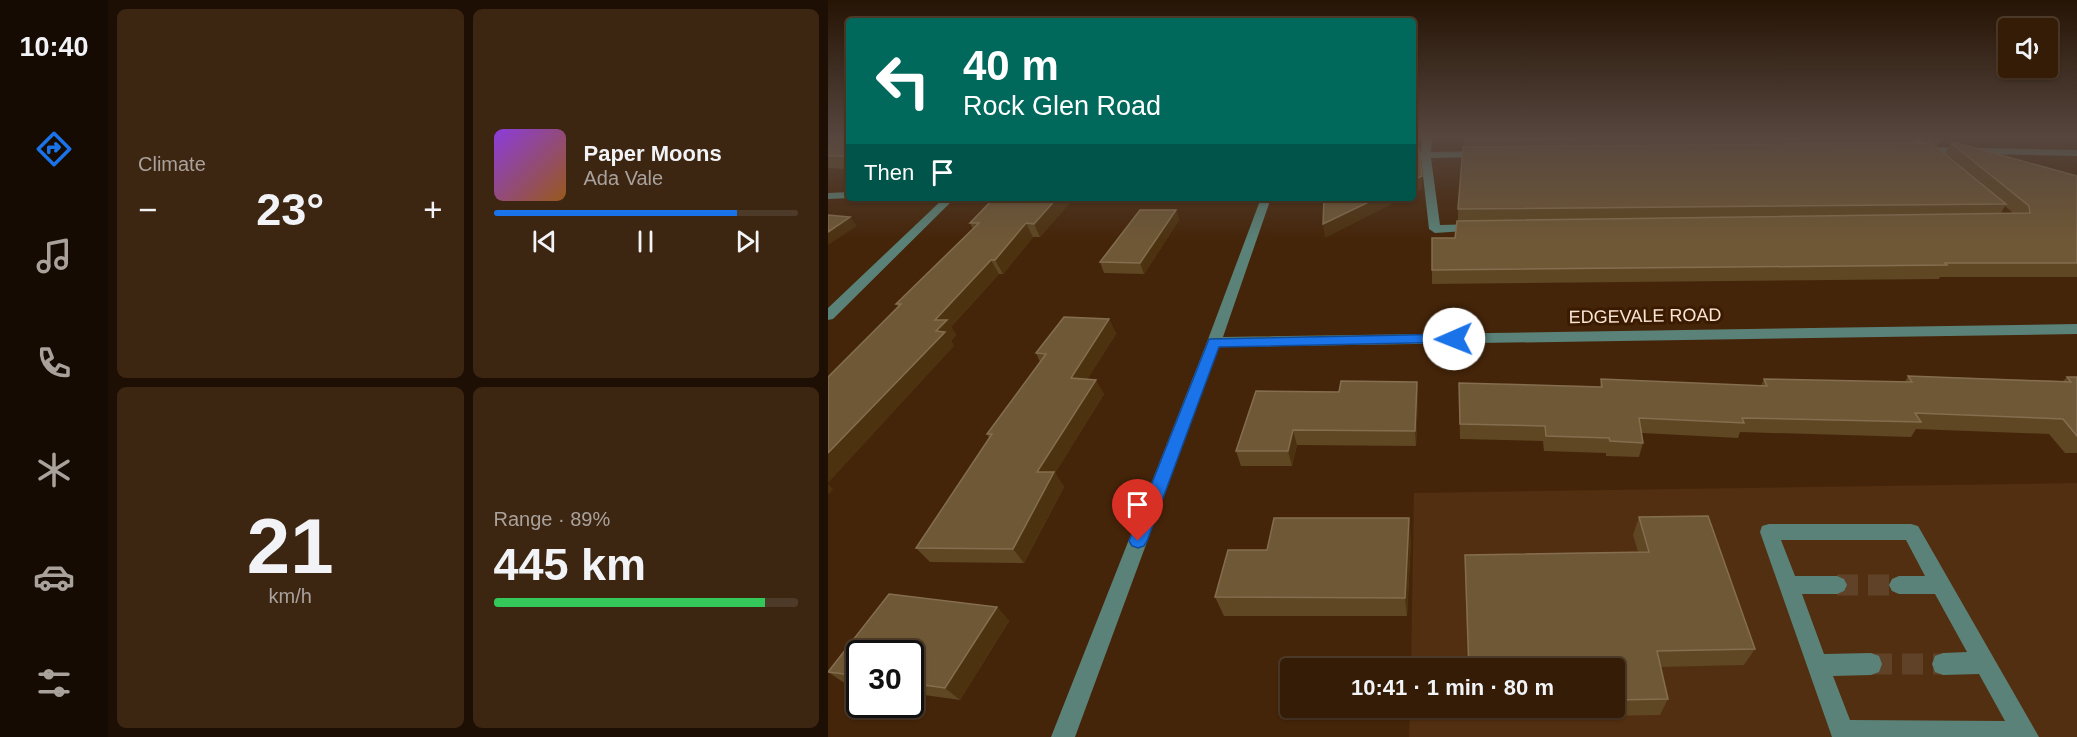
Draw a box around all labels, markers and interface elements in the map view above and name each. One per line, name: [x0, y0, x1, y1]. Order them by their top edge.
map controls: [1998, 18, 2058, 78]
button: sound: [1998, 18, 2058, 78]
text: 10:40: [19, 32, 89, 62]
icon: left: [864, 42, 942, 120]
text: 40 m: [963, 42, 1059, 89]
text: Rock Glen Road: [963, 91, 1161, 121]
icon: directions: [33, 128, 75, 170]
text: Paper Moons: [584, 141, 722, 166]
text: Climate: [138, 153, 206, 175]
icon: arrive: [926, 156, 959, 189]
text: Then: [864, 160, 914, 185]
text: Ada Vale: [584, 167, 663, 189]
text: 23°: [256, 184, 324, 235]
text: −: [138, 191, 157, 228]
text: +: [423, 191, 443, 228]
icon: previous: [528, 225, 561, 258]
icon: pause: [629, 225, 662, 258]
icon: next: [731, 225, 764, 258]
icon: music: [33, 235, 75, 277]
street label: EDGEVALE ROAD: [1568, 305, 1722, 327]
position arrow: [1422, 307, 1486, 371]
icon: phone: [33, 342, 75, 384]
icon: climate: [33, 449, 75, 491]
pin: [1112, 479, 1163, 541]
icon: arrive: [1121, 488, 1154, 521]
text: 21: [247, 502, 334, 590]
text: Range · 89%: [494, 508, 610, 530]
text: 445 km: [494, 539, 646, 590]
icon: car: [33, 556, 75, 598]
text: km/h: [269, 585, 312, 607]
speed limit sign: 30: [846, 640, 924, 718]
icon: filters: [33, 662, 75, 704]
text: 10:41 · 1 min · 80 m: [1351, 675, 1554, 700]

